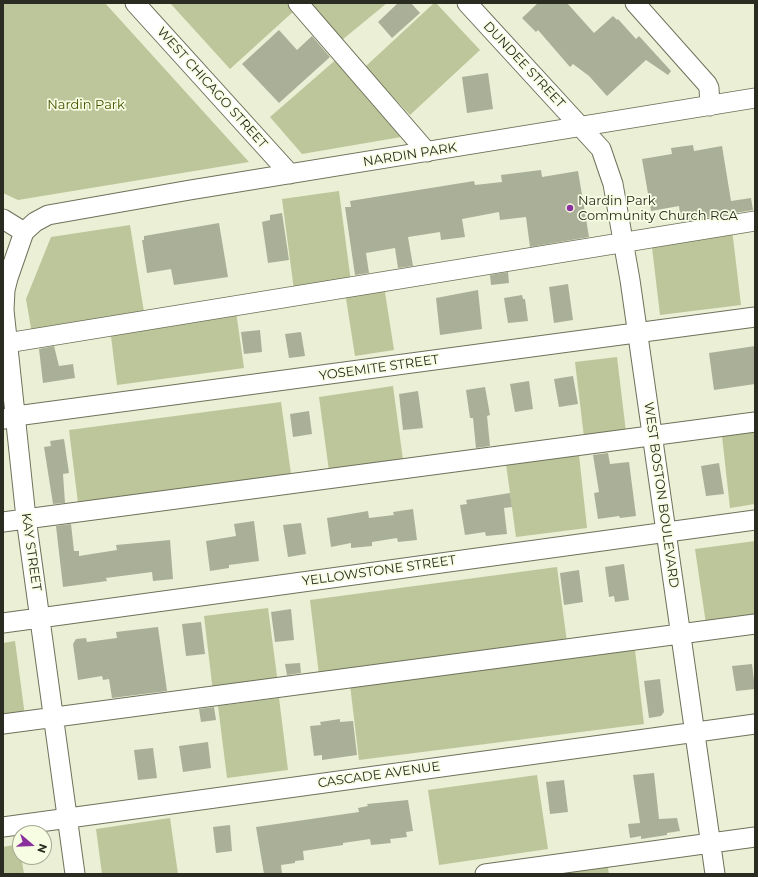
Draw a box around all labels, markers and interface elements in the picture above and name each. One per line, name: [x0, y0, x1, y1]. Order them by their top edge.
street label: DUNDEE STREET: [480, 18, 568, 112]
street label: WEST CHICAGO STREET: [154, 24, 270, 152]
park label: Nardin Park: [47, 97, 125, 113]
street label: NARDIN PARK: [362, 140, 458, 170]
place label: Nardin Park Community Church RCA: [578, 193, 738, 224]
marker: Nardin Park Community Church RCA: [565, 203, 575, 213]
street label: YOSEMITE STREET: [318, 352, 440, 384]
street label: WEST BOSTON BOULEVARD: [640, 401, 682, 589]
street label: KAY STREET: [18, 512, 44, 592]
street label: YELLOWSTONE STREET: [301, 552, 457, 590]
street label: CASCADE AVENUE: [317, 759, 441, 791]
north arrow: [12, 825, 52, 865]
text: N: [34, 842, 50, 855]

